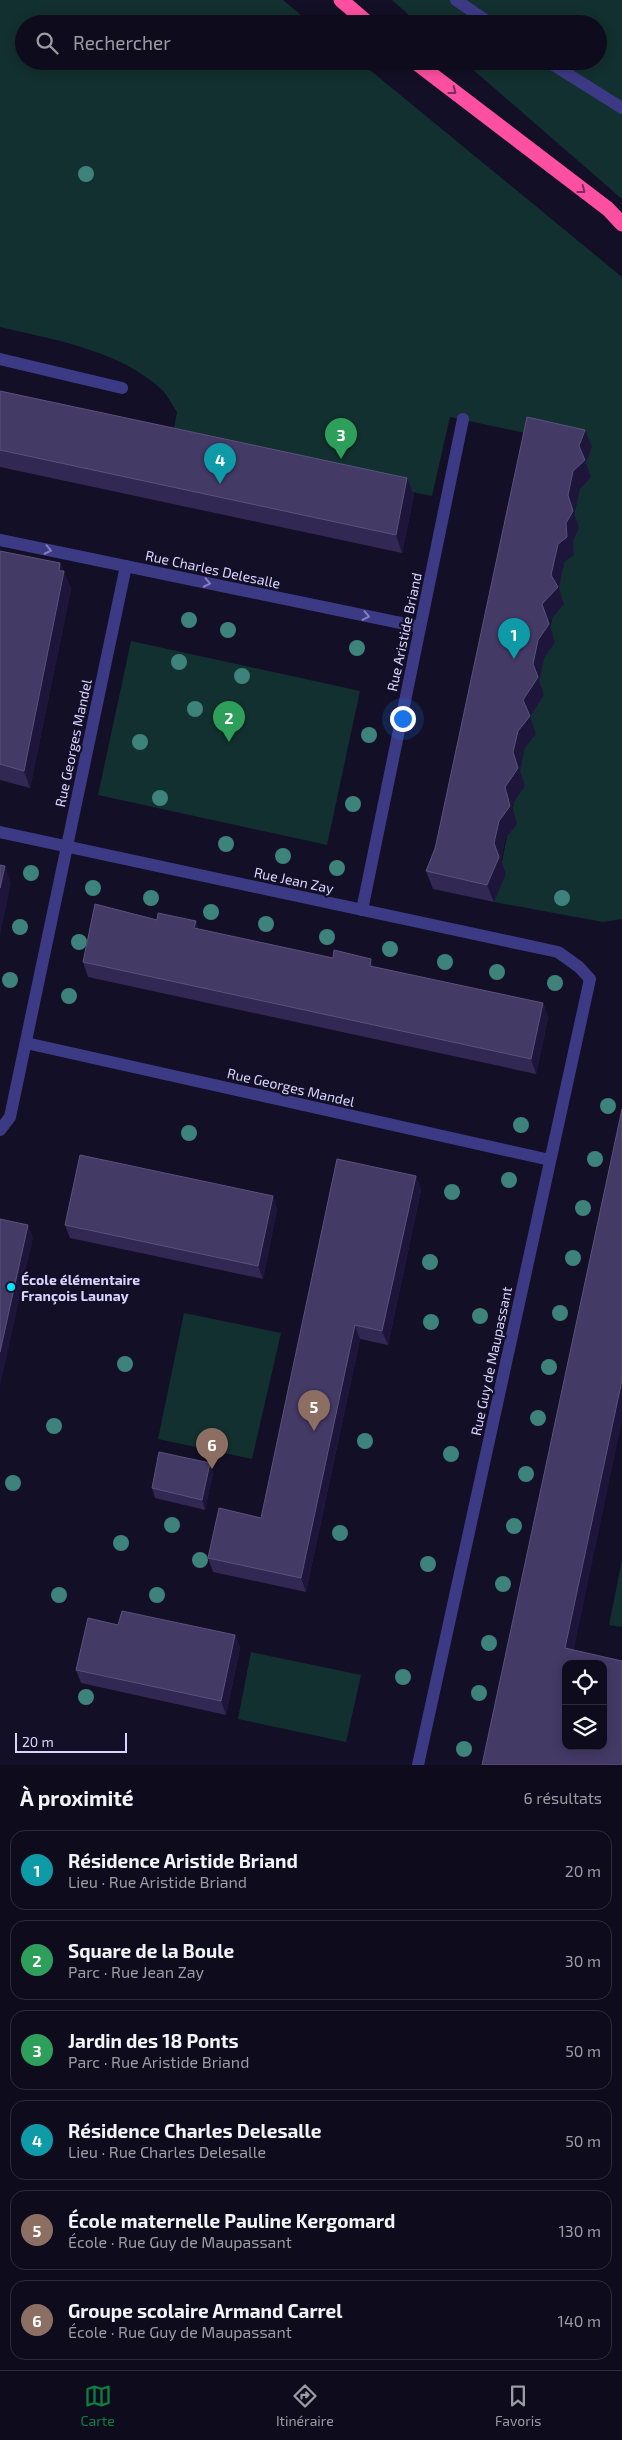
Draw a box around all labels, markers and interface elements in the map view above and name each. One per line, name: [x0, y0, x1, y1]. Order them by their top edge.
search box: [15, 15, 607, 70]
icon: search: [33, 29, 61, 57]
text: Rechercher: [73, 31, 171, 54]
one-way arrow: [447, 86, 456, 94]
one-way arrow: [576, 184, 585, 192]
pin: 3: [325, 418, 357, 459]
pin: 4: [204, 443, 236, 484]
one-way arrow: [43, 544, 52, 555]
street label: Rue Charles Delesalle: [144, 546, 282, 592]
street label: Rue Aristide Briand: [383, 571, 425, 693]
one-way arrow: [202, 577, 211, 588]
one-way arrow: [362, 610, 370, 621]
pin: 1: [498, 618, 530, 659]
street label: Rue Georges Mandel: [51, 677, 95, 809]
pin: 2: [213, 701, 245, 742]
your location: [390, 706, 416, 732]
street label: Rue Jean Zay: [253, 863, 336, 897]
street label: Rue Georges Mandel: [226, 1064, 357, 1110]
place label: École élémentaire François Launay: [21, 1271, 140, 1305]
marker: École élémentaire François Launay: [5, 1281, 17, 1293]
street label: Rue Guy de Maupassant: [467, 1285, 515, 1437]
pin: 5: [298, 1390, 330, 1431]
pin: 6: [196, 1428, 228, 1469]
map controls: [562, 1660, 607, 1750]
button: locate: [562, 1660, 607, 1705]
button: layers: [562, 1705, 607, 1750]
scale bar: [15, 1730, 128, 1753]
text: 20 m: [22, 1733, 54, 1750]
text: À proximité: [20, 1785, 134, 1810]
text: 6 résultats: [523, 1788, 602, 1807]
text: Résidence Aristide Briand: [68, 1849, 298, 1872]
text: 1: [34, 1861, 40, 1880]
text: 20 m: [565, 1861, 601, 1880]
text: Lieu · Rue Aristide Briand: [68, 1872, 247, 1891]
text: Square de la Boule: [68, 1939, 234, 1962]
text: 2: [32, 1951, 42, 1970]
text: 30 m: [565, 1951, 601, 1970]
text: Parc · Rue Jean Zay: [68, 1962, 204, 1981]
text: Jardin des 18 Ponts: [68, 2029, 239, 2052]
text: 3: [32, 2041, 42, 2060]
text: 50 m: [565, 2041, 601, 2060]
text: Parc · Rue Aristide Briand: [68, 2052, 249, 2071]
text: Résidence Charles Delesalle: [68, 2119, 322, 2142]
text: 4: [32, 2131, 42, 2150]
text: 50 m: [565, 2131, 601, 2150]
text: Lieu · Rue Charles Delesalle: [68, 2142, 266, 2161]
text: École maternelle Pauline Kergomard: [68, 2209, 395, 2232]
text: 5: [33, 2221, 41, 2240]
text: 130 m: [559, 2221, 601, 2240]
text: École · Rue Guy de Maupassant: [68, 2232, 292, 2251]
text: Groupe scolaire Armand Carrel: [68, 2299, 342, 2322]
text: 6: [32, 2311, 42, 2330]
text: 140 m: [558, 2311, 601, 2330]
text: École · Rue Guy de Maupassant: [68, 2322, 292, 2341]
tab: Carte: [81, 2382, 115, 2429]
tab: Itinéraire: [276, 2382, 334, 2429]
tab: Favoris: [495, 2382, 541, 2429]

